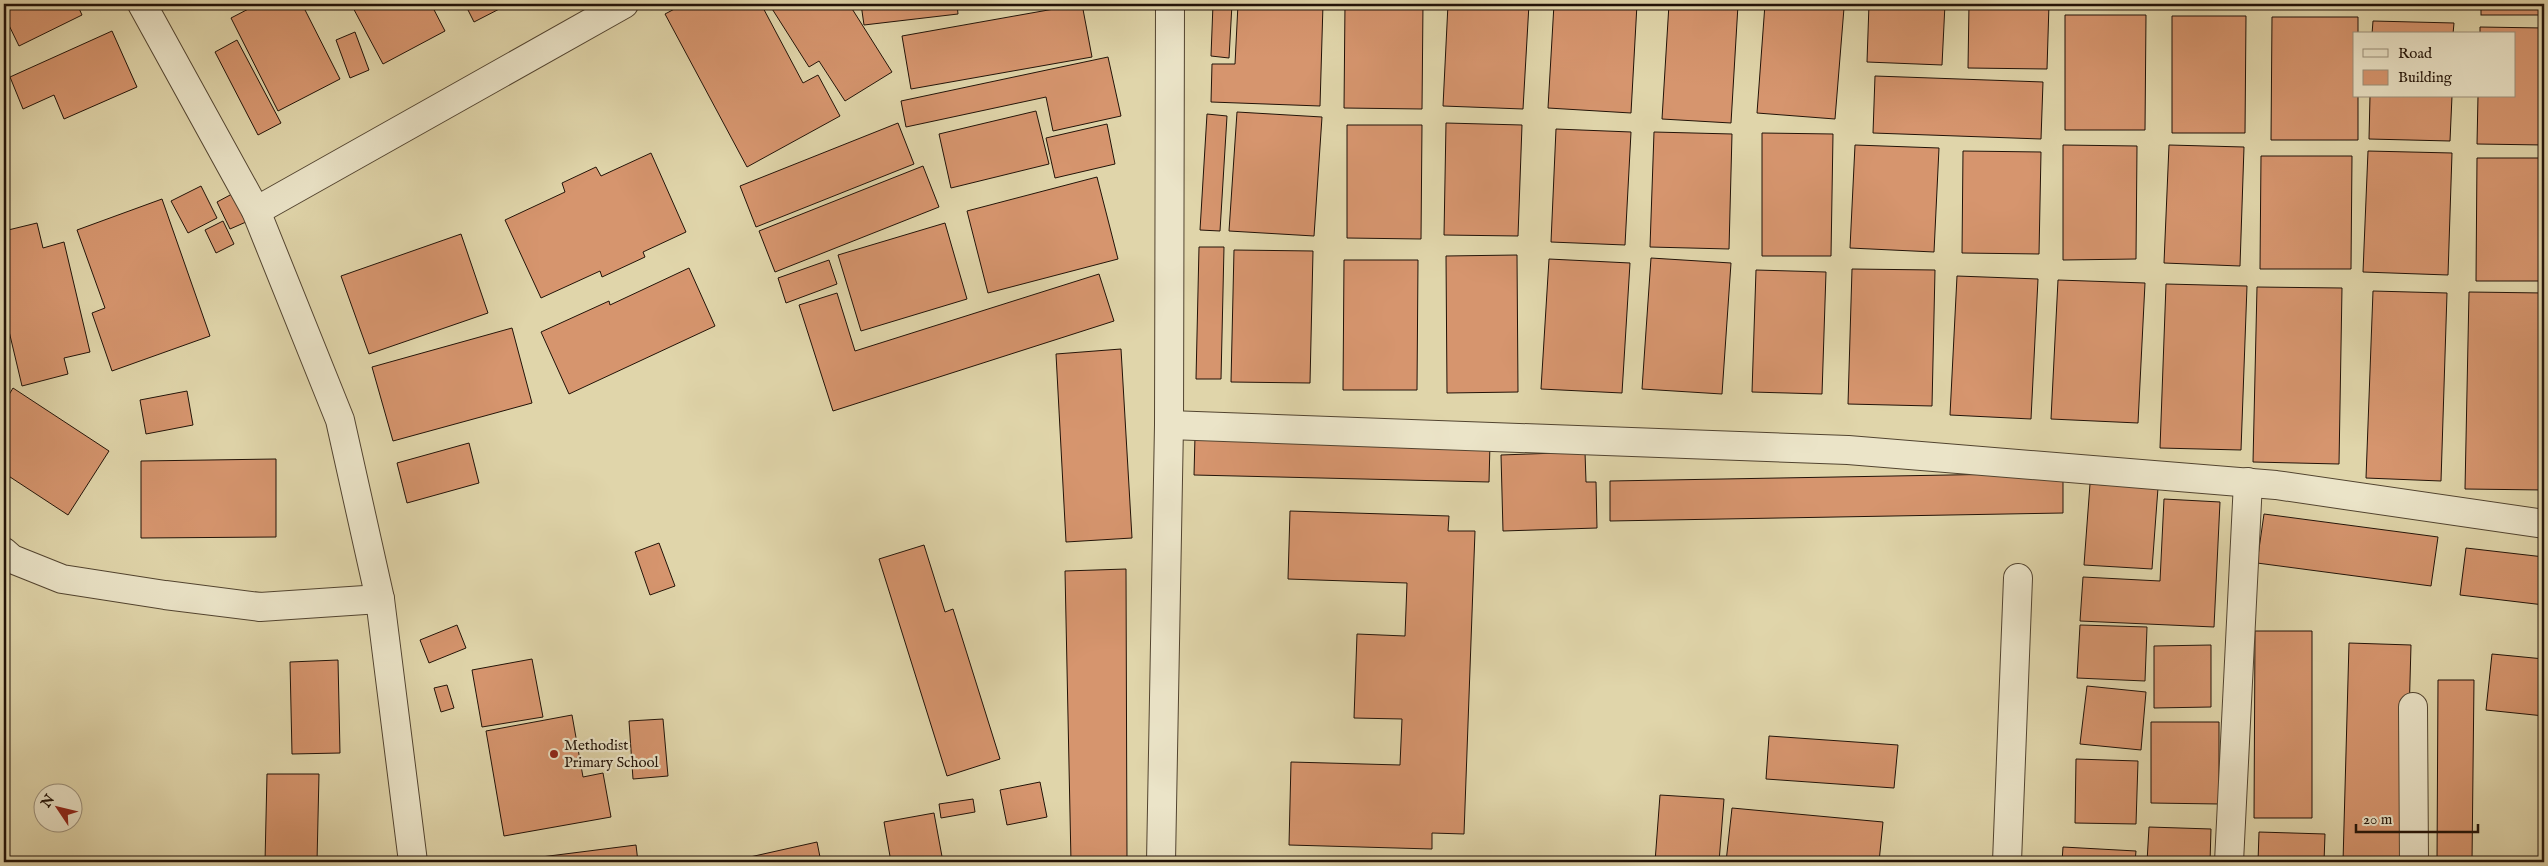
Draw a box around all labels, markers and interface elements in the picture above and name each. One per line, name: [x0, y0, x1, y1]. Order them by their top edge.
legend: [2353, 32, 2516, 98]
text: Road: [2398, 44, 2433, 63]
text: Building: [2398, 68, 2453, 87]
place label: Methodist Primary School: [564, 736, 660, 772]
marker: Methodist Primary School: [548, 748, 560, 760]
north arrow: [32, 784, 82, 834]
text: N: [37, 791, 59, 812]
scale bar: [2356, 801, 2478, 833]
text: 20 m: [2363, 810, 2393, 829]

